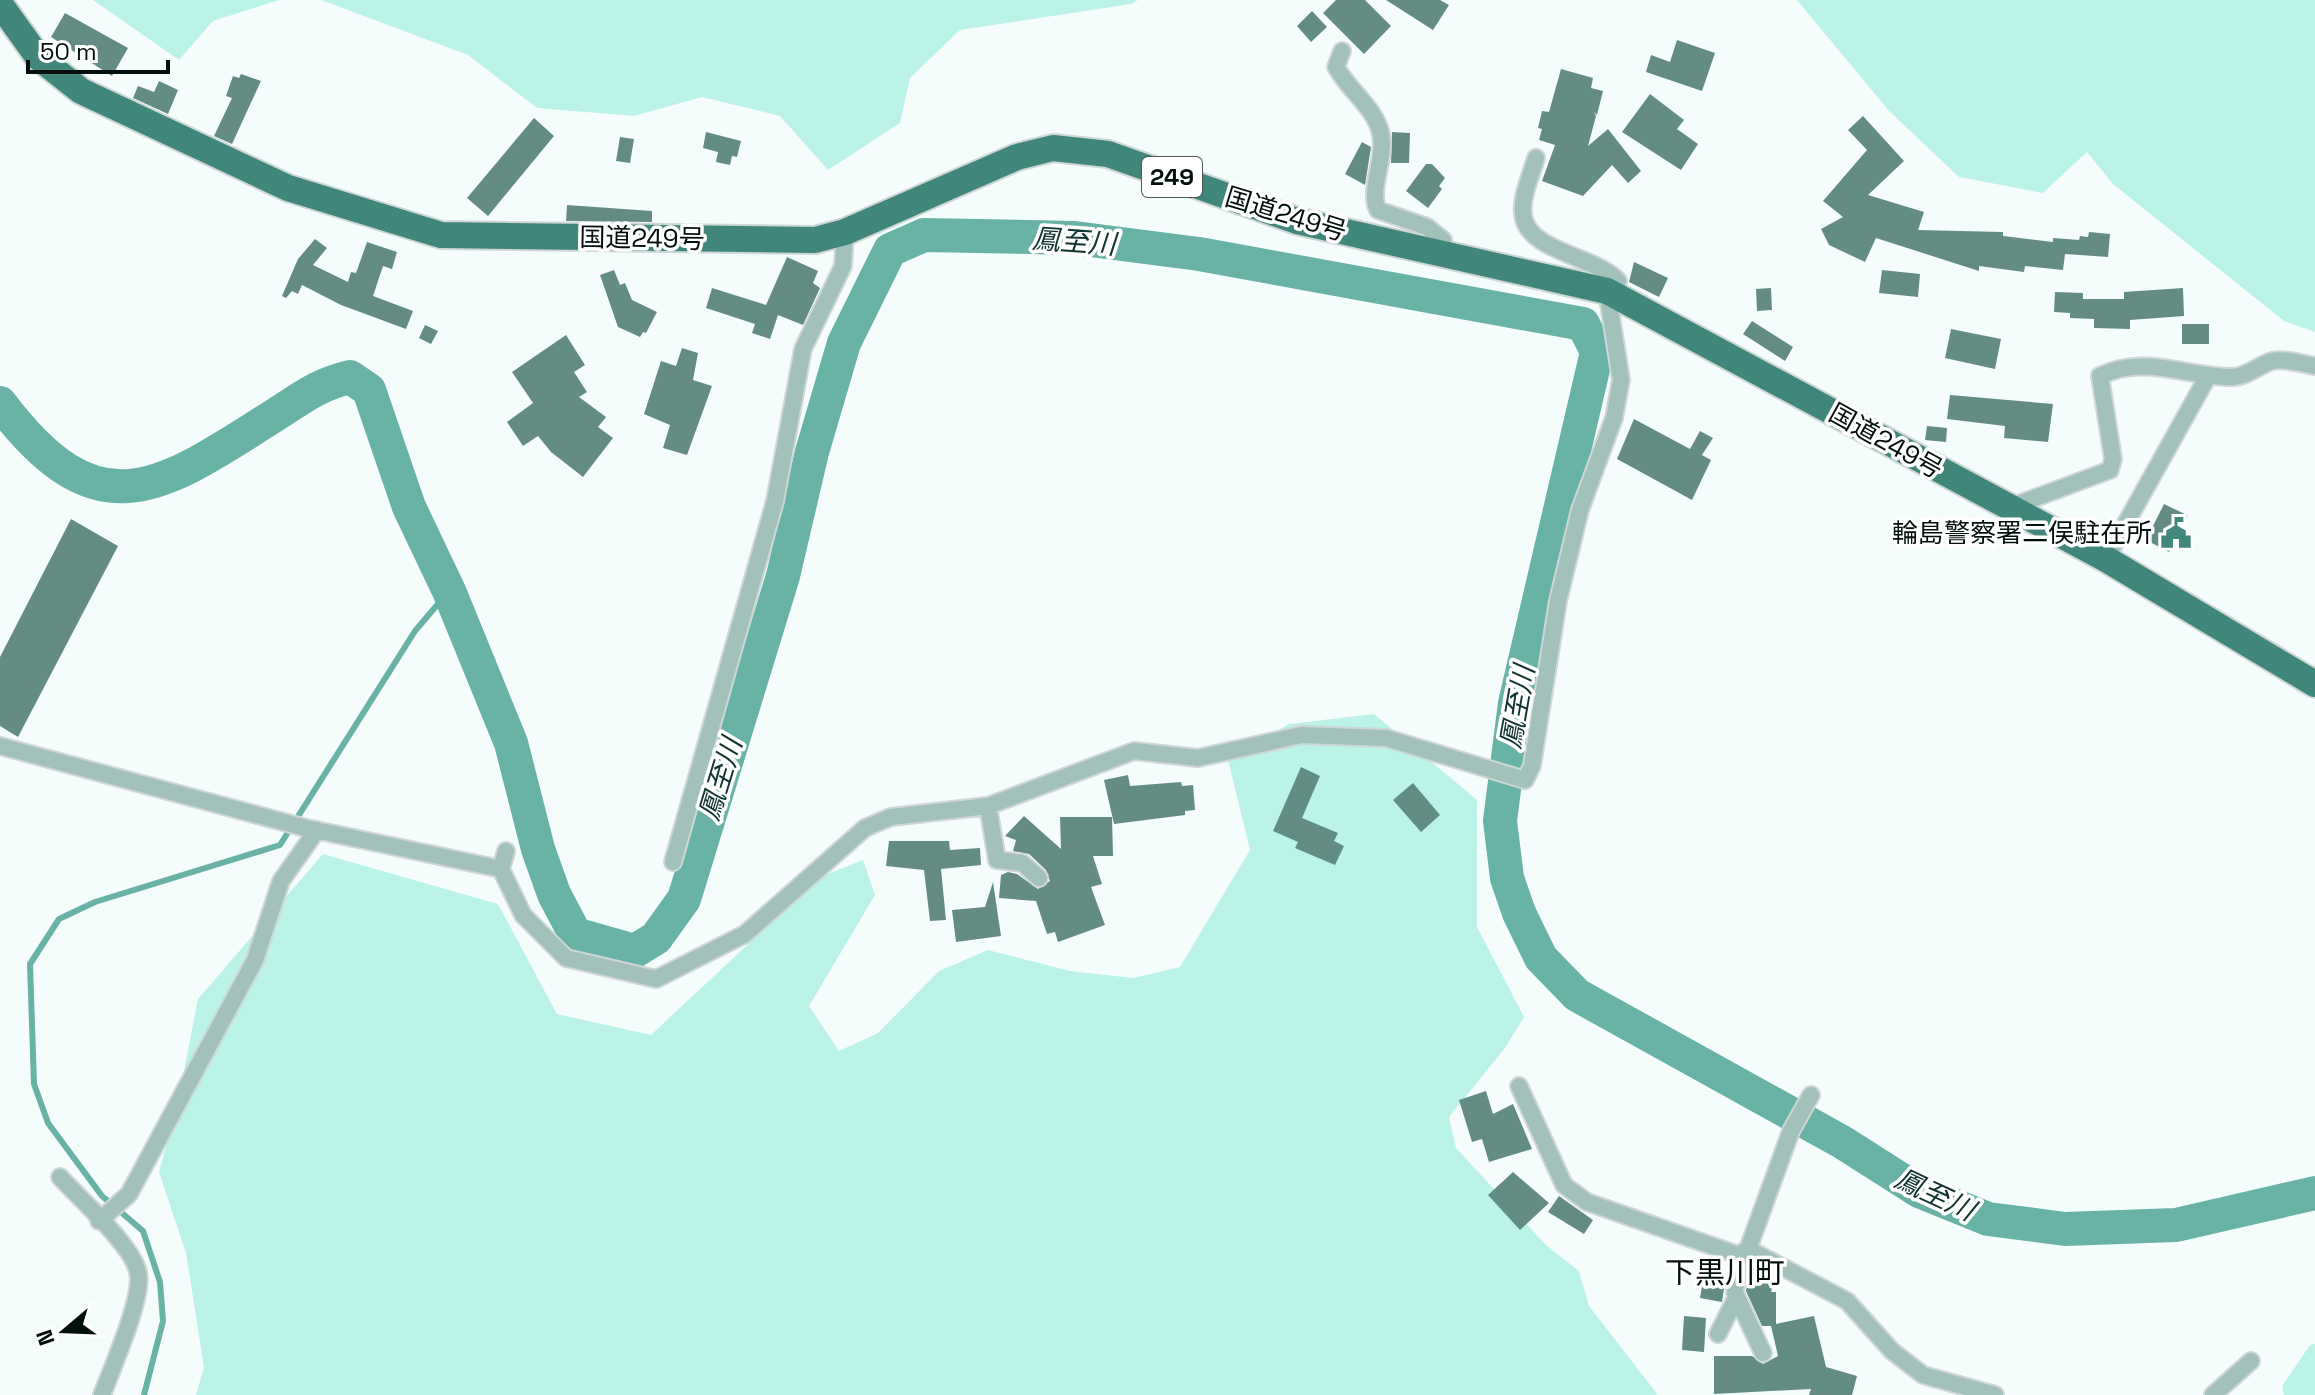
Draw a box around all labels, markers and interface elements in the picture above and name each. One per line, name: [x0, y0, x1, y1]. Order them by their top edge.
scale bar: [28, 24, 168, 74]
text: 50 m: [40, 36, 97, 67]
road number: 249: [1142, 157, 1202, 197]
street label: 国道249号: [1221, 179, 1351, 249]
street label: 国道249号: [579, 220, 705, 256]
water label: 鳳至川: [1031, 220, 1120, 262]
street label: 国道249号: [1823, 396, 1949, 486]
place label: 輪島警察署二俣駐在所: [1892, 516, 2152, 550]
public building icon: 輪島警察署二俣駐在所: [2159, 516, 2193, 550]
water label: 鳳至川: [1492, 660, 1543, 751]
water label: 鳳至川: [691, 731, 750, 824]
water label: 鳳至川: [1889, 1160, 1983, 1229]
district label: 下黒川町: [1665, 1253, 1785, 1292]
north arrow: [24, 1291, 104, 1371]
text: N: [29, 1326, 61, 1349]

